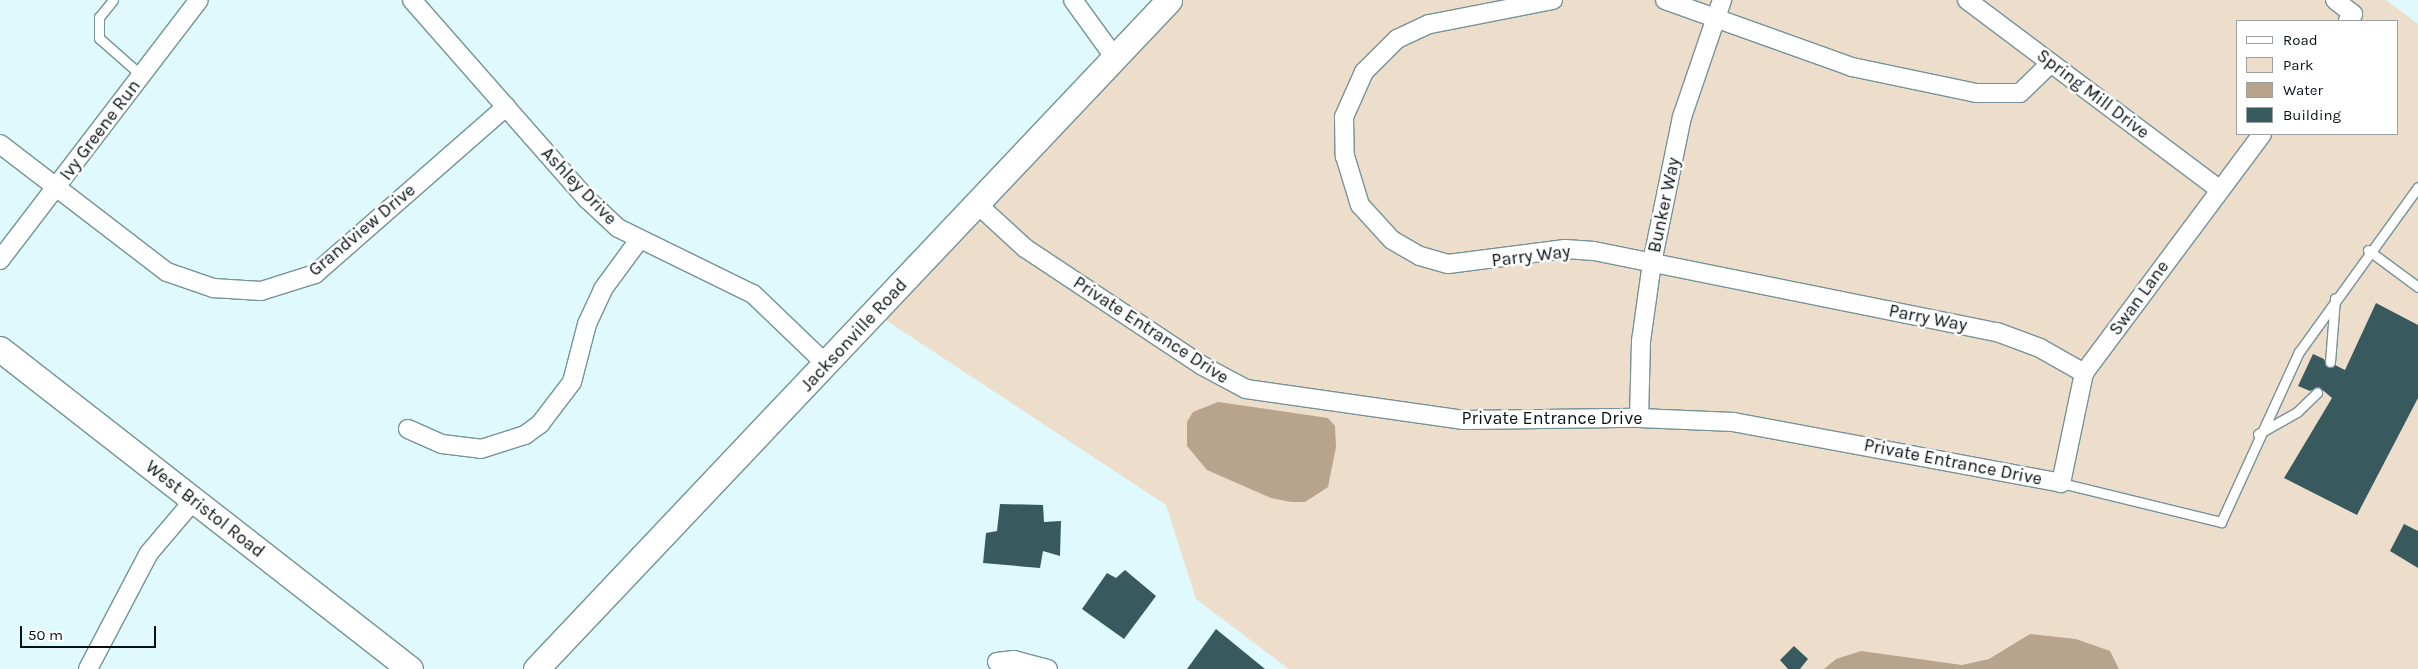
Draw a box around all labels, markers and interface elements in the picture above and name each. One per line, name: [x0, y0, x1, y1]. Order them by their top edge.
legend: [2236, 20, 2398, 135]
text: Road: [2283, 31, 2318, 49]
street label: Spring Mill Drive: [2032, 45, 2154, 143]
text: Park: [2283, 56, 2313, 74]
street label: Ivy Greene Run: [55, 75, 145, 185]
text: Water: [2283, 81, 2323, 99]
text: Building: [2283, 106, 2341, 124]
street label: Ashley Drive: [537, 143, 621, 229]
street label: Bunker Way: [1643, 155, 1685, 255]
street label: Grandview Drive: [304, 179, 420, 281]
street label: Parry Way: [1490, 240, 1572, 272]
street label: Swan Lane: [2105, 256, 2173, 340]
street label: Private Entrance Drive: [1069, 272, 1233, 388]
street label: Jacksonville Road: [796, 274, 912, 396]
street label: Parry Way: [1887, 300, 1969, 336]
street label: Private Entrance Drive: [1462, 407, 1642, 429]
street label: Private Entrance Drive: [1862, 434, 2044, 490]
street label: West Bristol Road: [141, 456, 269, 562]
scale bar: [22, 616, 159, 648]
text: 50 m: [28, 626, 63, 644]

